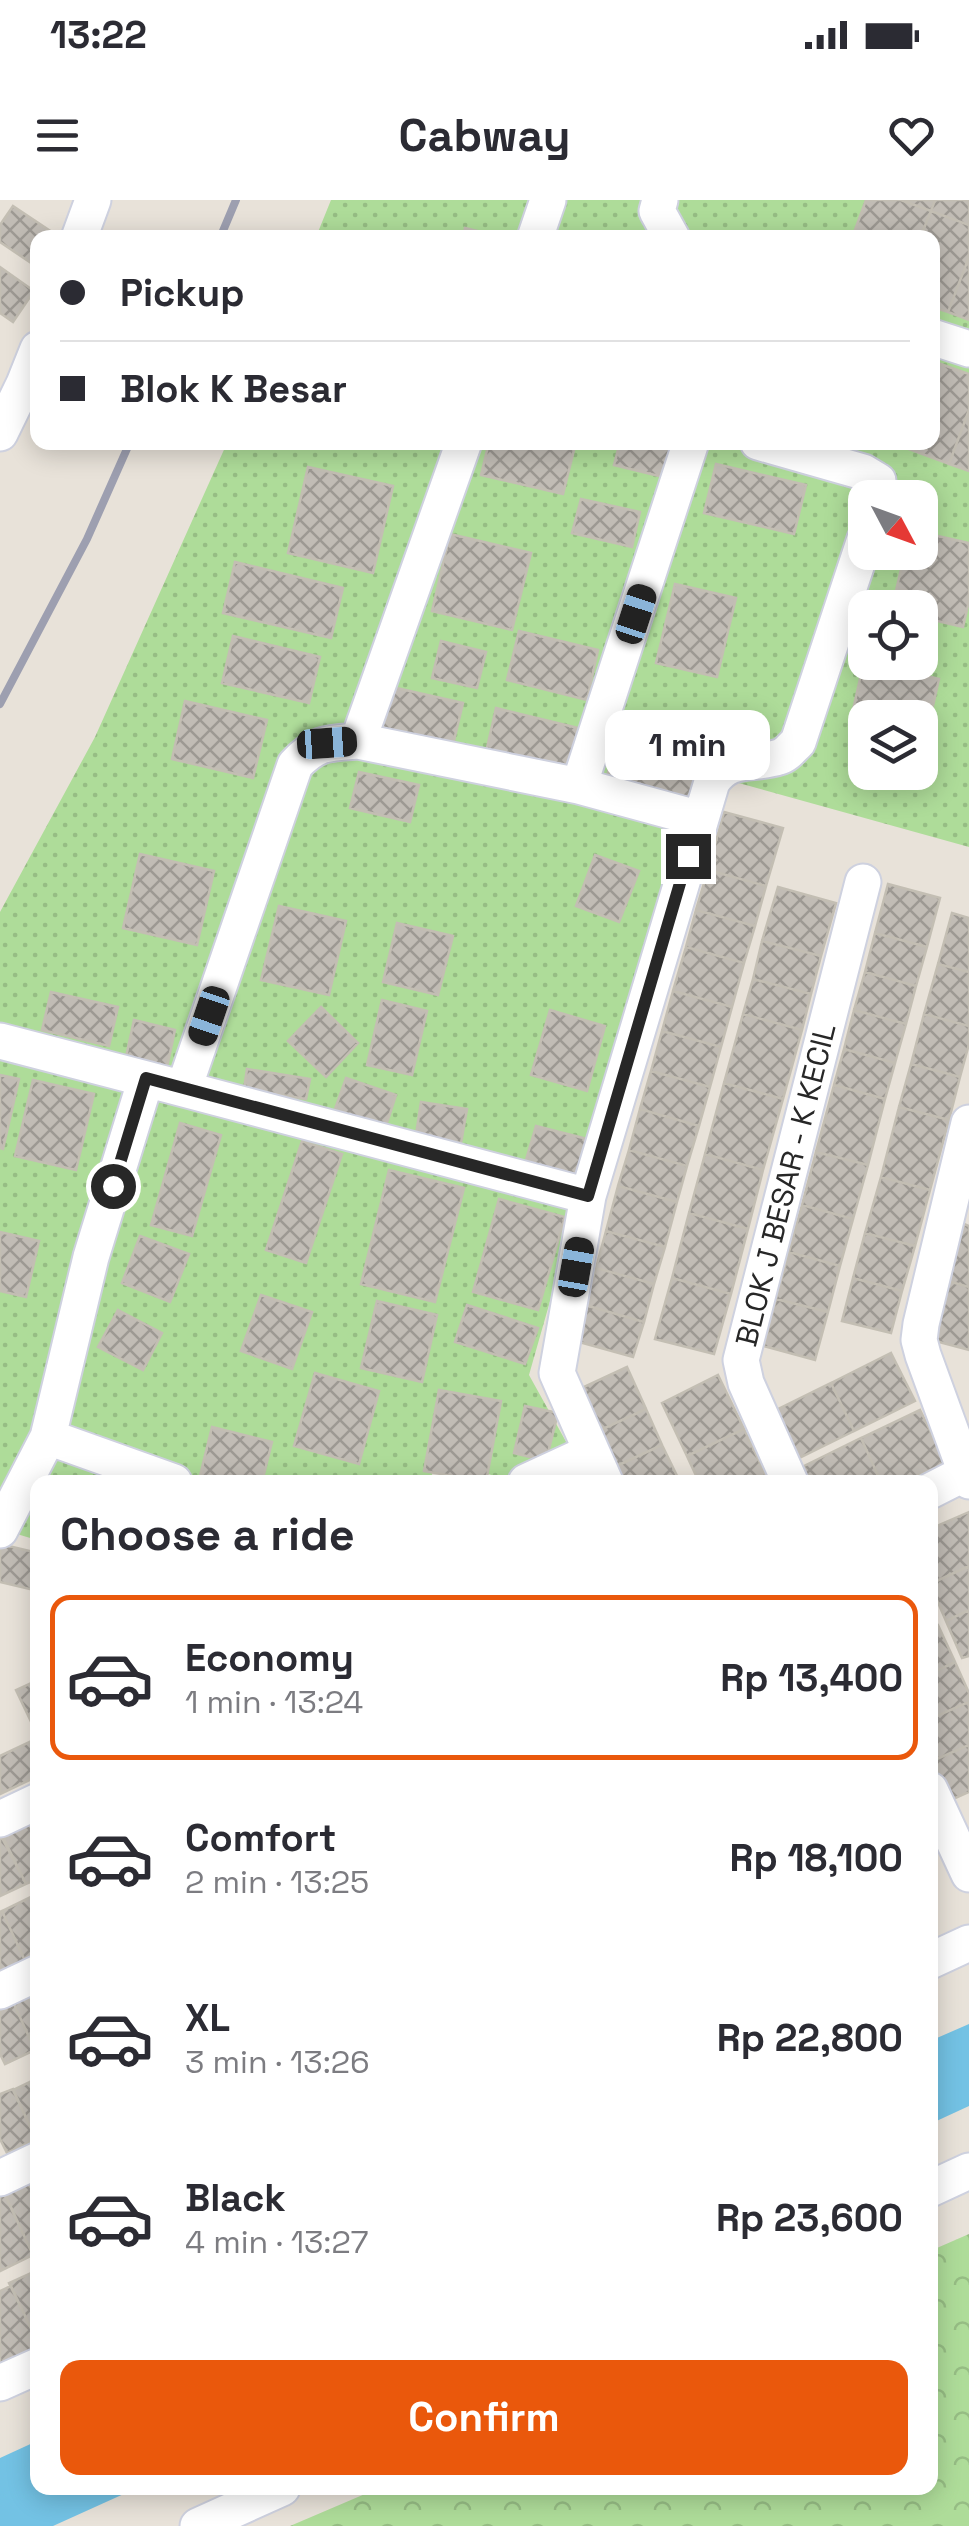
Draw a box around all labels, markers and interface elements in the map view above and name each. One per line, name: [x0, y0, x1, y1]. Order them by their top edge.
text: 13:22: [50, 11, 147, 59]
text: Cabway: [399, 107, 571, 164]
icon: menu: [30, 108, 85, 163]
icon: heart: [884, 108, 939, 163]
text: Pickup: [120, 269, 244, 317]
text: Blok K Besar: [120, 365, 347, 413]
north arrow: [848, 480, 938, 570]
map controls: [848, 480, 938, 790]
car: [612, 581, 660, 647]
button: locate: [848, 590, 938, 680]
button: layers: [848, 700, 938, 790]
callout: 1 min: [606, 711, 770, 781]
text: 1 min: [648, 725, 727, 765]
car: [296, 726, 358, 760]
route end: [666, 834, 711, 879]
car: [185, 983, 233, 1049]
street label: BLOK J BESAR - K KECIL: [726, 1019, 845, 1350]
route start: [91, 1164, 136, 1209]
car: [556, 1235, 596, 1299]
text: Choose a ride: [60, 1506, 355, 1563]
icon: car: [65, 1633, 155, 1723]
text: Economy: [185, 1634, 354, 1682]
text: Rp 13,400: [720, 1654, 903, 1702]
text: 1 min · 13:24: [185, 1682, 363, 1722]
icon: car: [65, 1813, 155, 1903]
text: Comfort: [185, 1814, 336, 1862]
text: Rp 18,100: [729, 1834, 903, 1882]
text: 2 min · 13:25: [185, 1862, 369, 1902]
icon: car: [65, 1993, 155, 2083]
text: XL: [185, 1994, 230, 2042]
text: Rp 22,800: [717, 2014, 903, 2062]
text: 3 min · 13:26: [185, 2042, 370, 2082]
icon: car: [65, 2173, 155, 2263]
text: Black: [185, 2174, 286, 2222]
text: Rp 23,600: [716, 2194, 903, 2242]
text: 4 min · 13:27: [185, 2222, 369, 2262]
button: Confirm: [60, 2360, 908, 2475]

